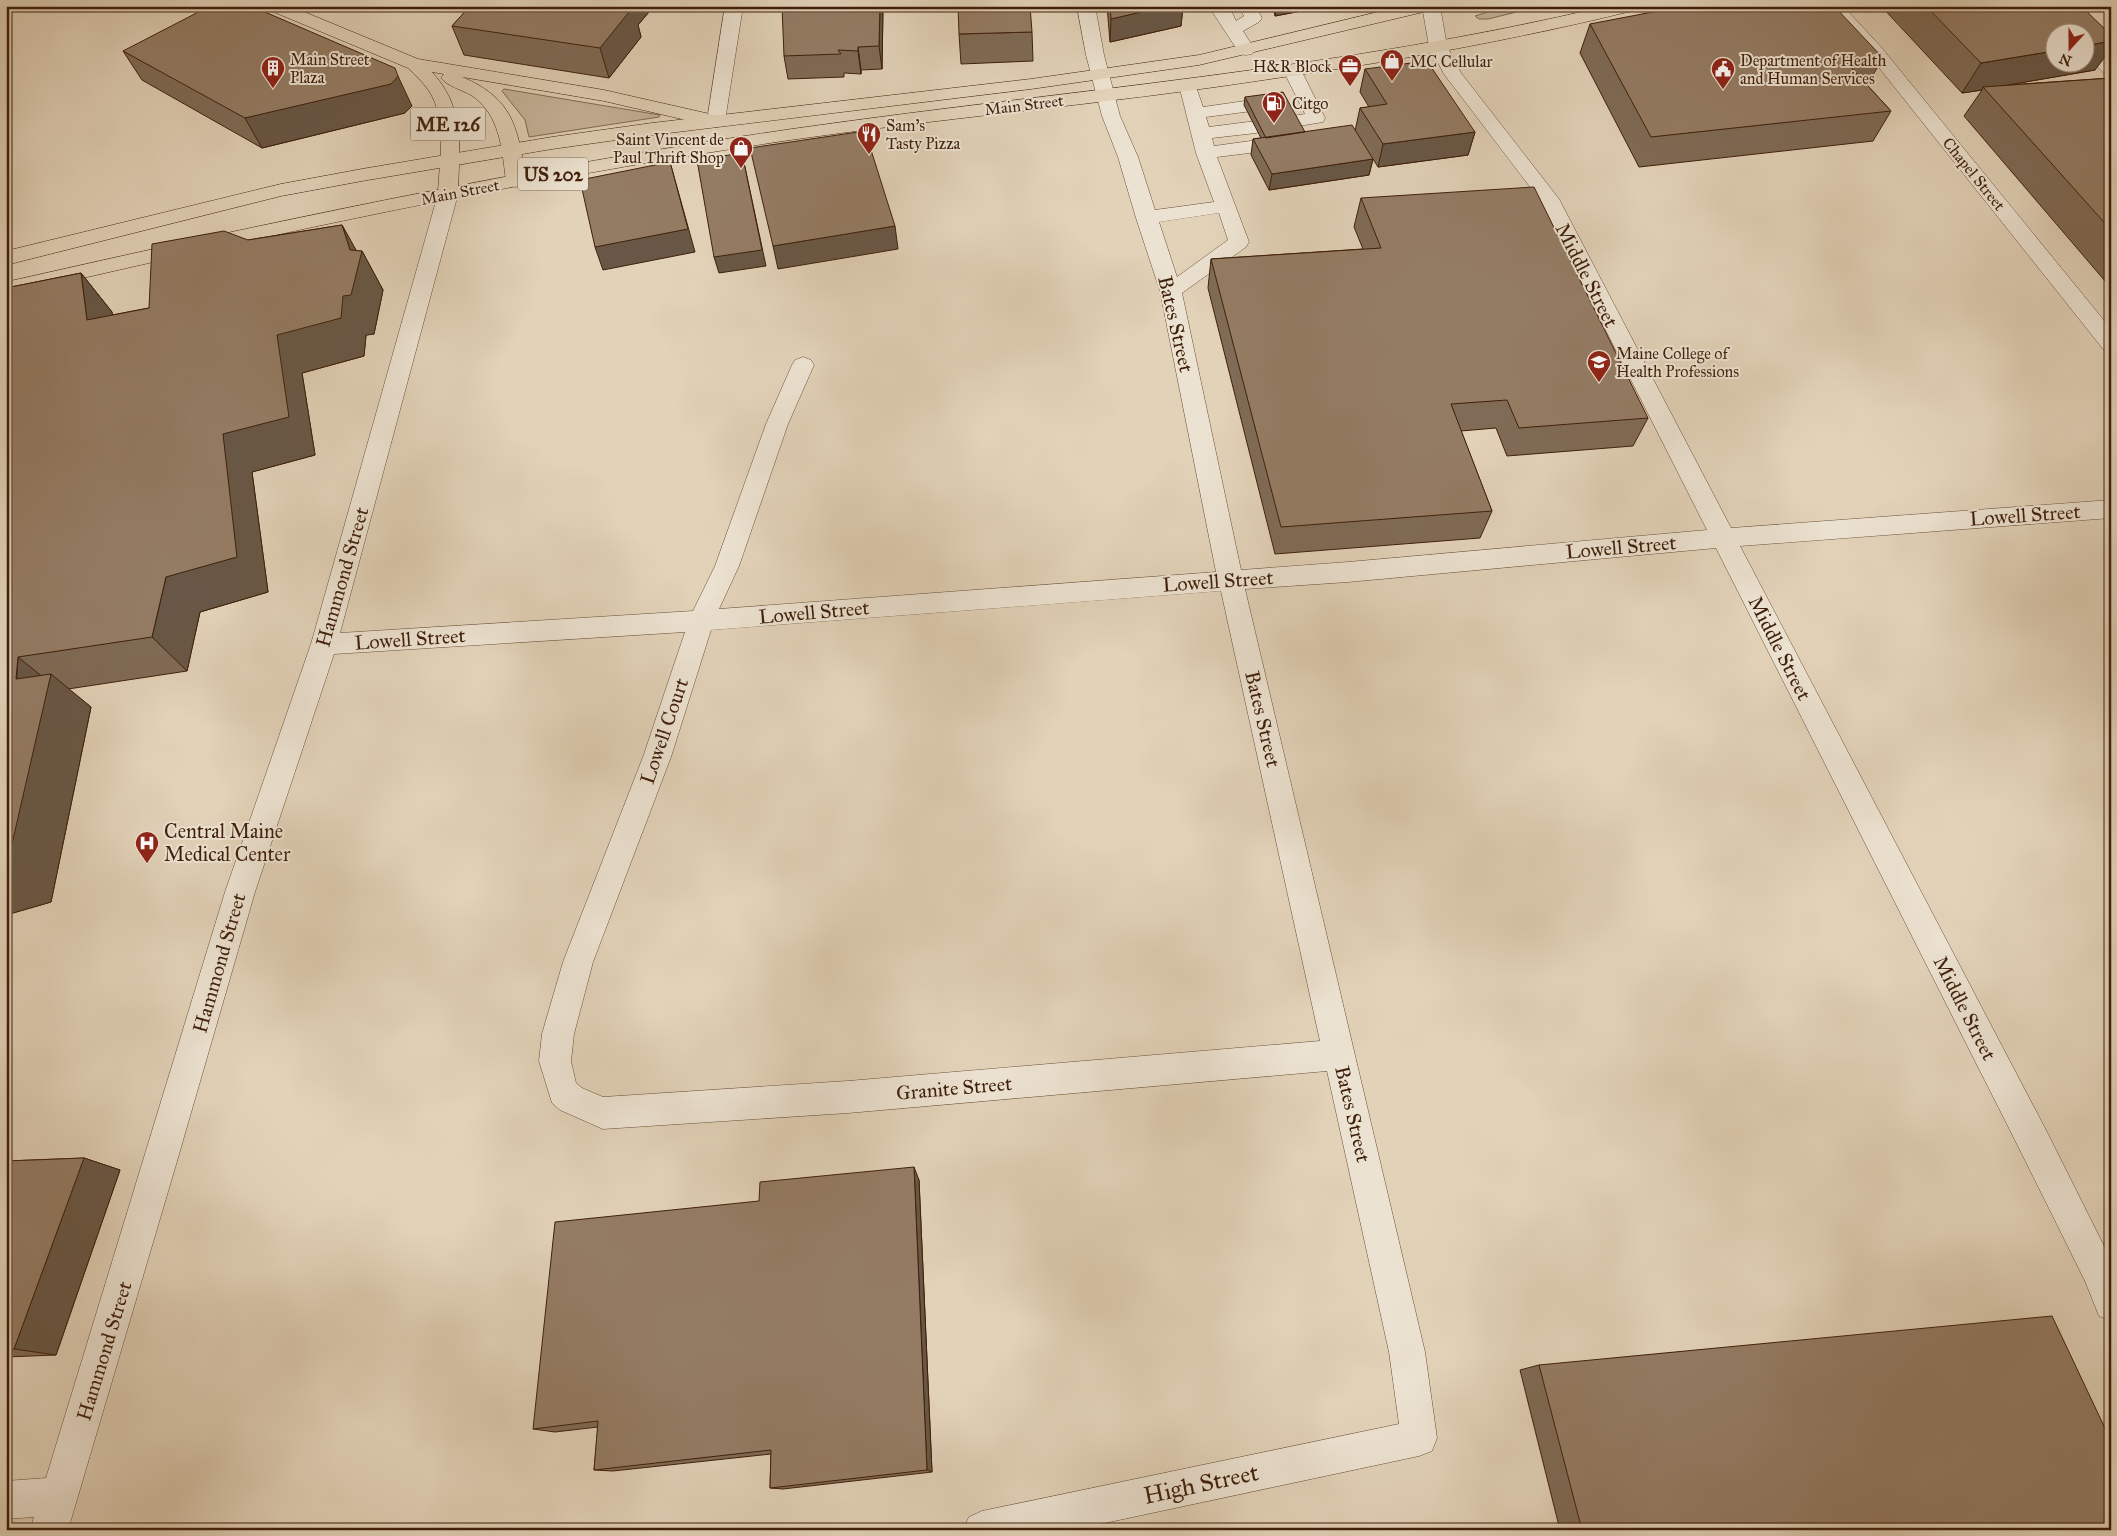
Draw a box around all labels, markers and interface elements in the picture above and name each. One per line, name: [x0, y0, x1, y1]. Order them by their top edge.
north arrow: [2044, 22, 2094, 72]
shop icon: MC Cellular: [1379, 48, 1405, 82]
place label: Main Street Plaza: [290, 50, 370, 87]
text: N: [2057, 50, 2074, 70]
place label: Department of Health and Human Services: [1740, 51, 1886, 88]
place label: MC Cellular: [1410, 52, 1492, 71]
office icon: H&R Block: [1337, 53, 1363, 87]
building icon: Main Street Plaza: [260, 55, 286, 89]
public building icon: Department of Health and Human Services: [1710, 56, 1736, 90]
place label: H&R Block: [1253, 57, 1333, 76]
fuel station icon: Citgo: [1261, 90, 1287, 124]
street label: Main Street: [983, 91, 1065, 119]
place label: Citgo: [1292, 94, 1329, 114]
road number: ME 126: [410, 108, 486, 140]
place label: Sam's Tasty Pizza: [886, 116, 961, 153]
restaurant icon: Sam's Tasty Pizza: [856, 121, 882, 155]
place label: Saint Vincent de Paul Thrift Shop: [613, 130, 724, 167]
street label: Chapel Street: [1939, 134, 2010, 215]
shop icon: Saint Vincent de Paul Thrift Shop: [728, 135, 754, 169]
road number: US 202: [518, 157, 588, 190]
street label: Main Street: [419, 175, 501, 209]
street label: Middle Street: [1550, 219, 1624, 331]
street label: Bates Street: [1153, 273, 1199, 375]
place label: Maine College of Health Professions: [1616, 344, 1739, 381]
school or university icon: Maine College of Health Professions: [1586, 349, 1612, 383]
street label: Lowell Street: [1969, 499, 2081, 531]
street label: Hammond Street: [311, 504, 373, 650]
street label: Lowell Street: [1565, 530, 1677, 564]
street label: Lowell Street: [1162, 565, 1274, 597]
street label: Middle Street: [1743, 592, 1817, 704]
street label: Lowell Street: [758, 595, 870, 629]
street label: Lowell Street: [354, 623, 466, 655]
street label: Bates Street: [1240, 668, 1286, 770]
street label: Lowell Court: [635, 675, 693, 787]
place label: Central Maine Medical Center: [164, 819, 291, 866]
hospital icon: Central Maine Medical Center: [134, 830, 160, 864]
street label: Hammond Street: [188, 890, 250, 1036]
street label: Middle Street: [1928, 952, 2002, 1064]
street label: Bates Street: [1330, 1063, 1376, 1165]
street label: Granite Street: [895, 1071, 1013, 1105]
street label: Hammond Street: [71, 1278, 137, 1424]
street label: High Street: [1141, 1457, 1262, 1511]

